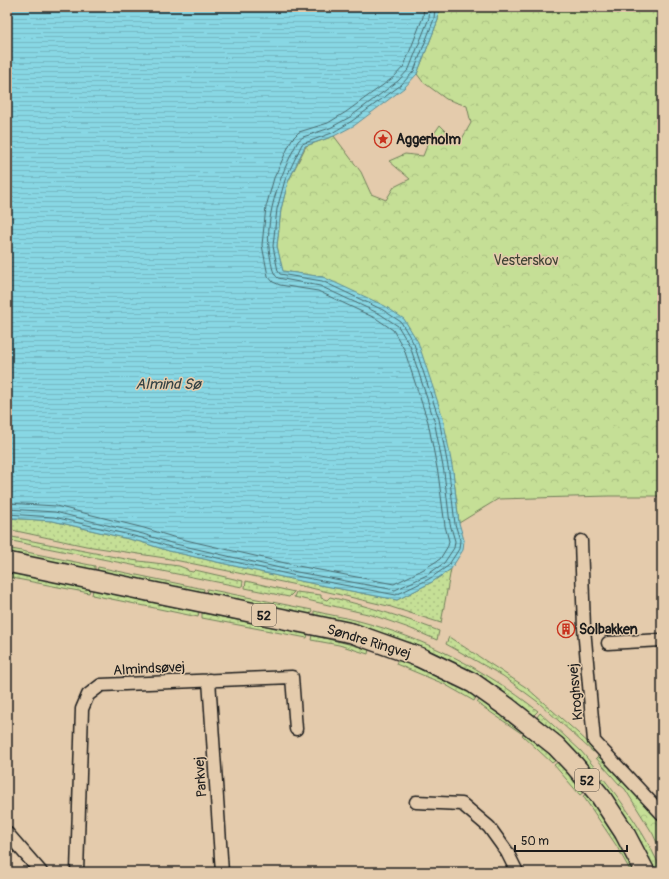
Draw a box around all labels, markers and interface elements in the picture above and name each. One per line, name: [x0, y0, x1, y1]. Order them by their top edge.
place icon: Aggerholm: [373, 129, 393, 149]
place label: Aggerholm: [396, 131, 461, 148]
park label: Vesterskov: [493, 252, 559, 269]
water label: Almind Sø: [135, 375, 202, 394]
road number: 52: [252, 604, 276, 626]
building icon: Solbakken: [556, 619, 576, 639]
street label: Søndre Ringvej: [325, 621, 413, 662]
place label: Solbakken: [579, 621, 638, 638]
street label: Almindsøvej: [113, 658, 186, 679]
street label: Kroghsvej: [565, 663, 586, 721]
street label: Parkvej: [191, 756, 210, 798]
road number: 52: [575, 769, 599, 791]
scale bar: [515, 827, 627, 853]
text: 50 m: [521, 834, 549, 849]

